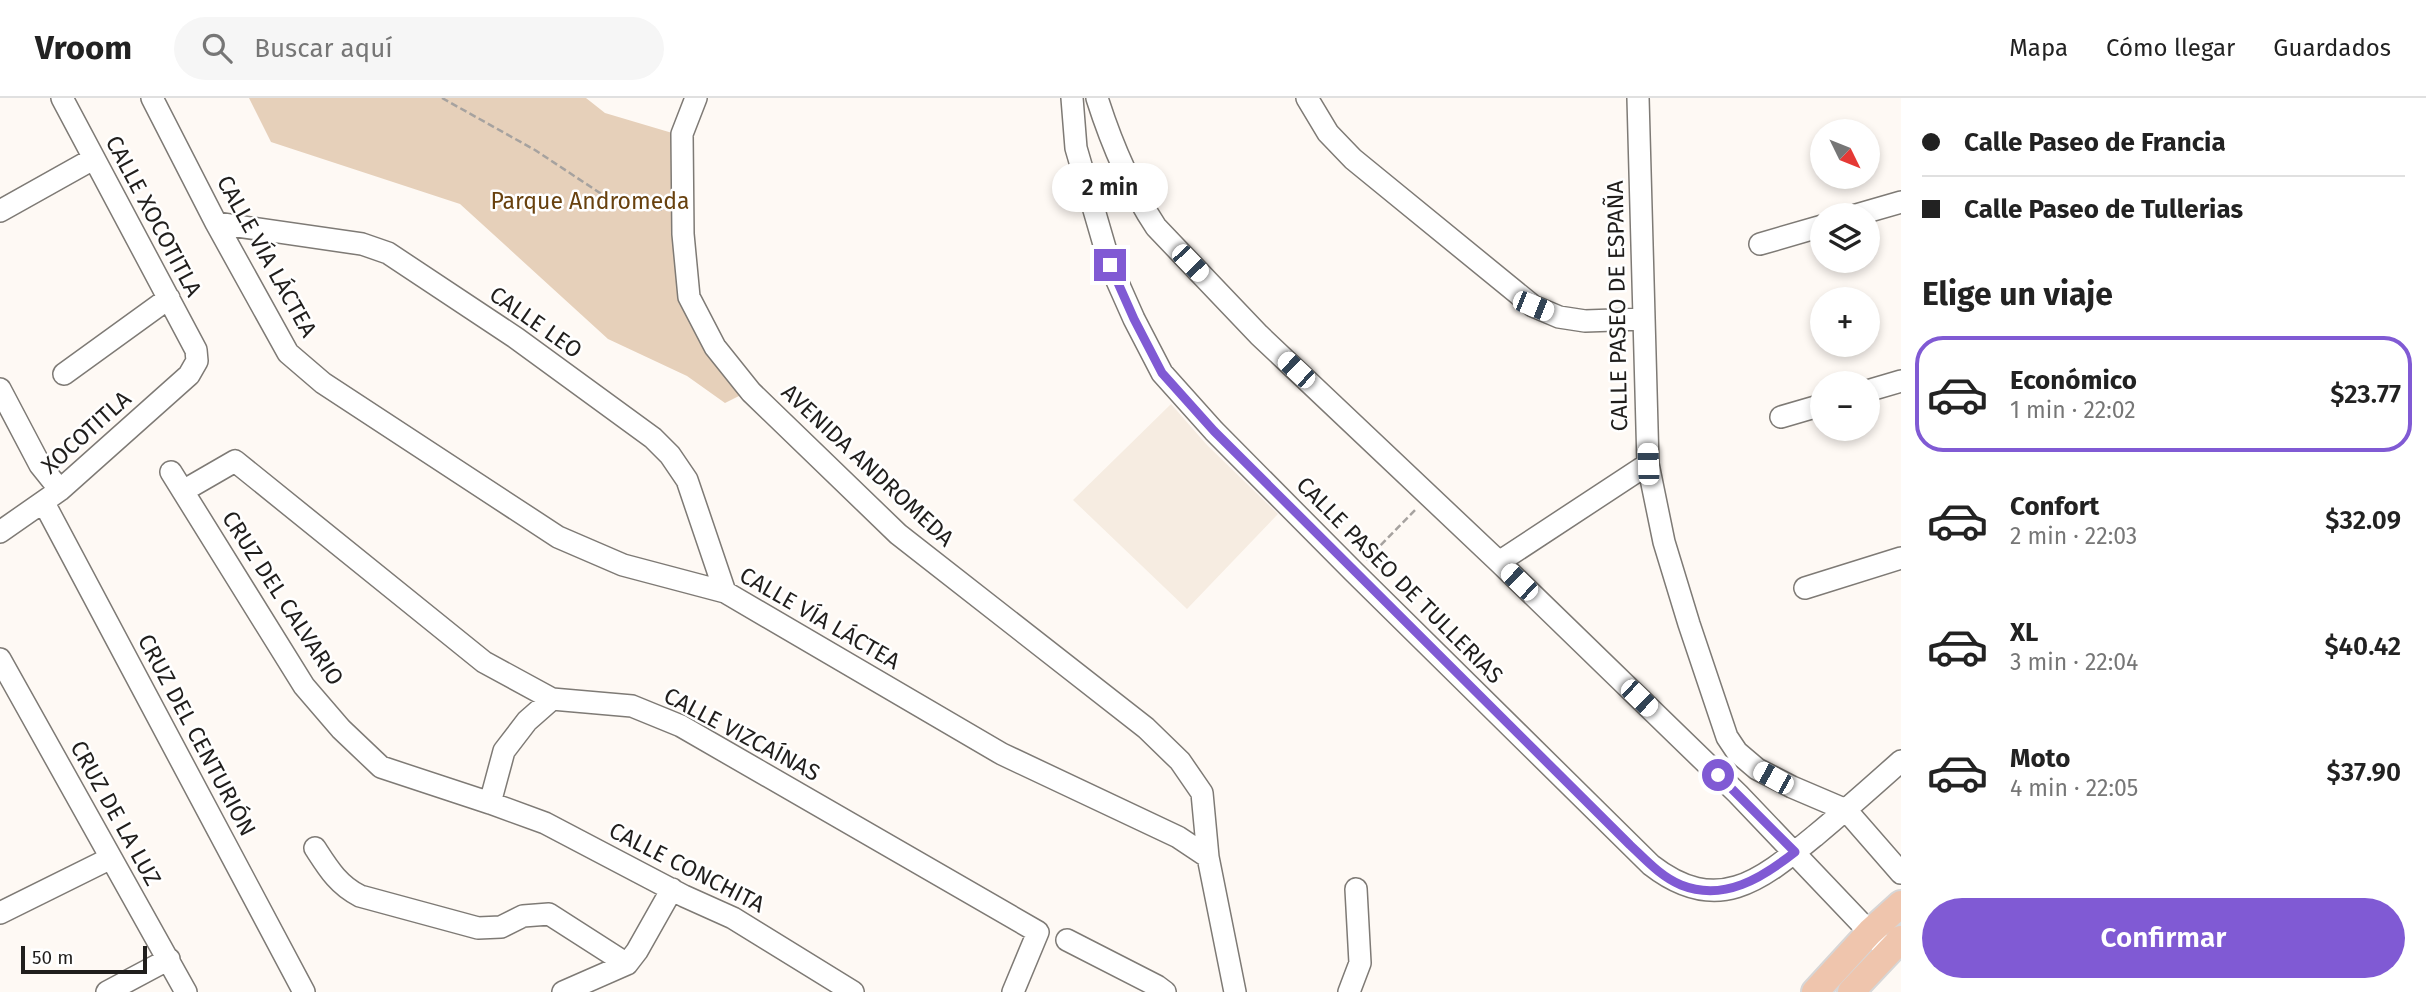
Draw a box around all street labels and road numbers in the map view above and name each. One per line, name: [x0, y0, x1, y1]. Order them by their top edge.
street label: CALLE XOCOTITLA: [100, 131, 209, 302]
street label: CALLE VÍA LÁCTEA: [211, 170, 324, 342]
street label: CALLE PASEO DE ESPAÑA: [1601, 179, 1633, 432]
street label: CALLE LEO: [484, 280, 588, 364]
street label: AVENIDA ANDROMEDA: [776, 378, 961, 553]
street label: XOCOTITLA: [35, 384, 137, 479]
street label: CALLE PASEO DE TULLERIAS: [1291, 471, 1509, 689]
street label: CRUZ DEL CALVARIO: [216, 506, 350, 690]
street label: CALLE VÍA LÁCTEA: [735, 560, 906, 676]
street label: CRUZ DEL CENTURIÓN: [132, 629, 263, 841]
street label: CALLE VIZCAÍNAS: [659, 680, 825, 787]
street label: CRUZ DE LA LUZ: [65, 736, 167, 890]
street label: CALLE CONCHITA: [605, 816, 770, 919]

